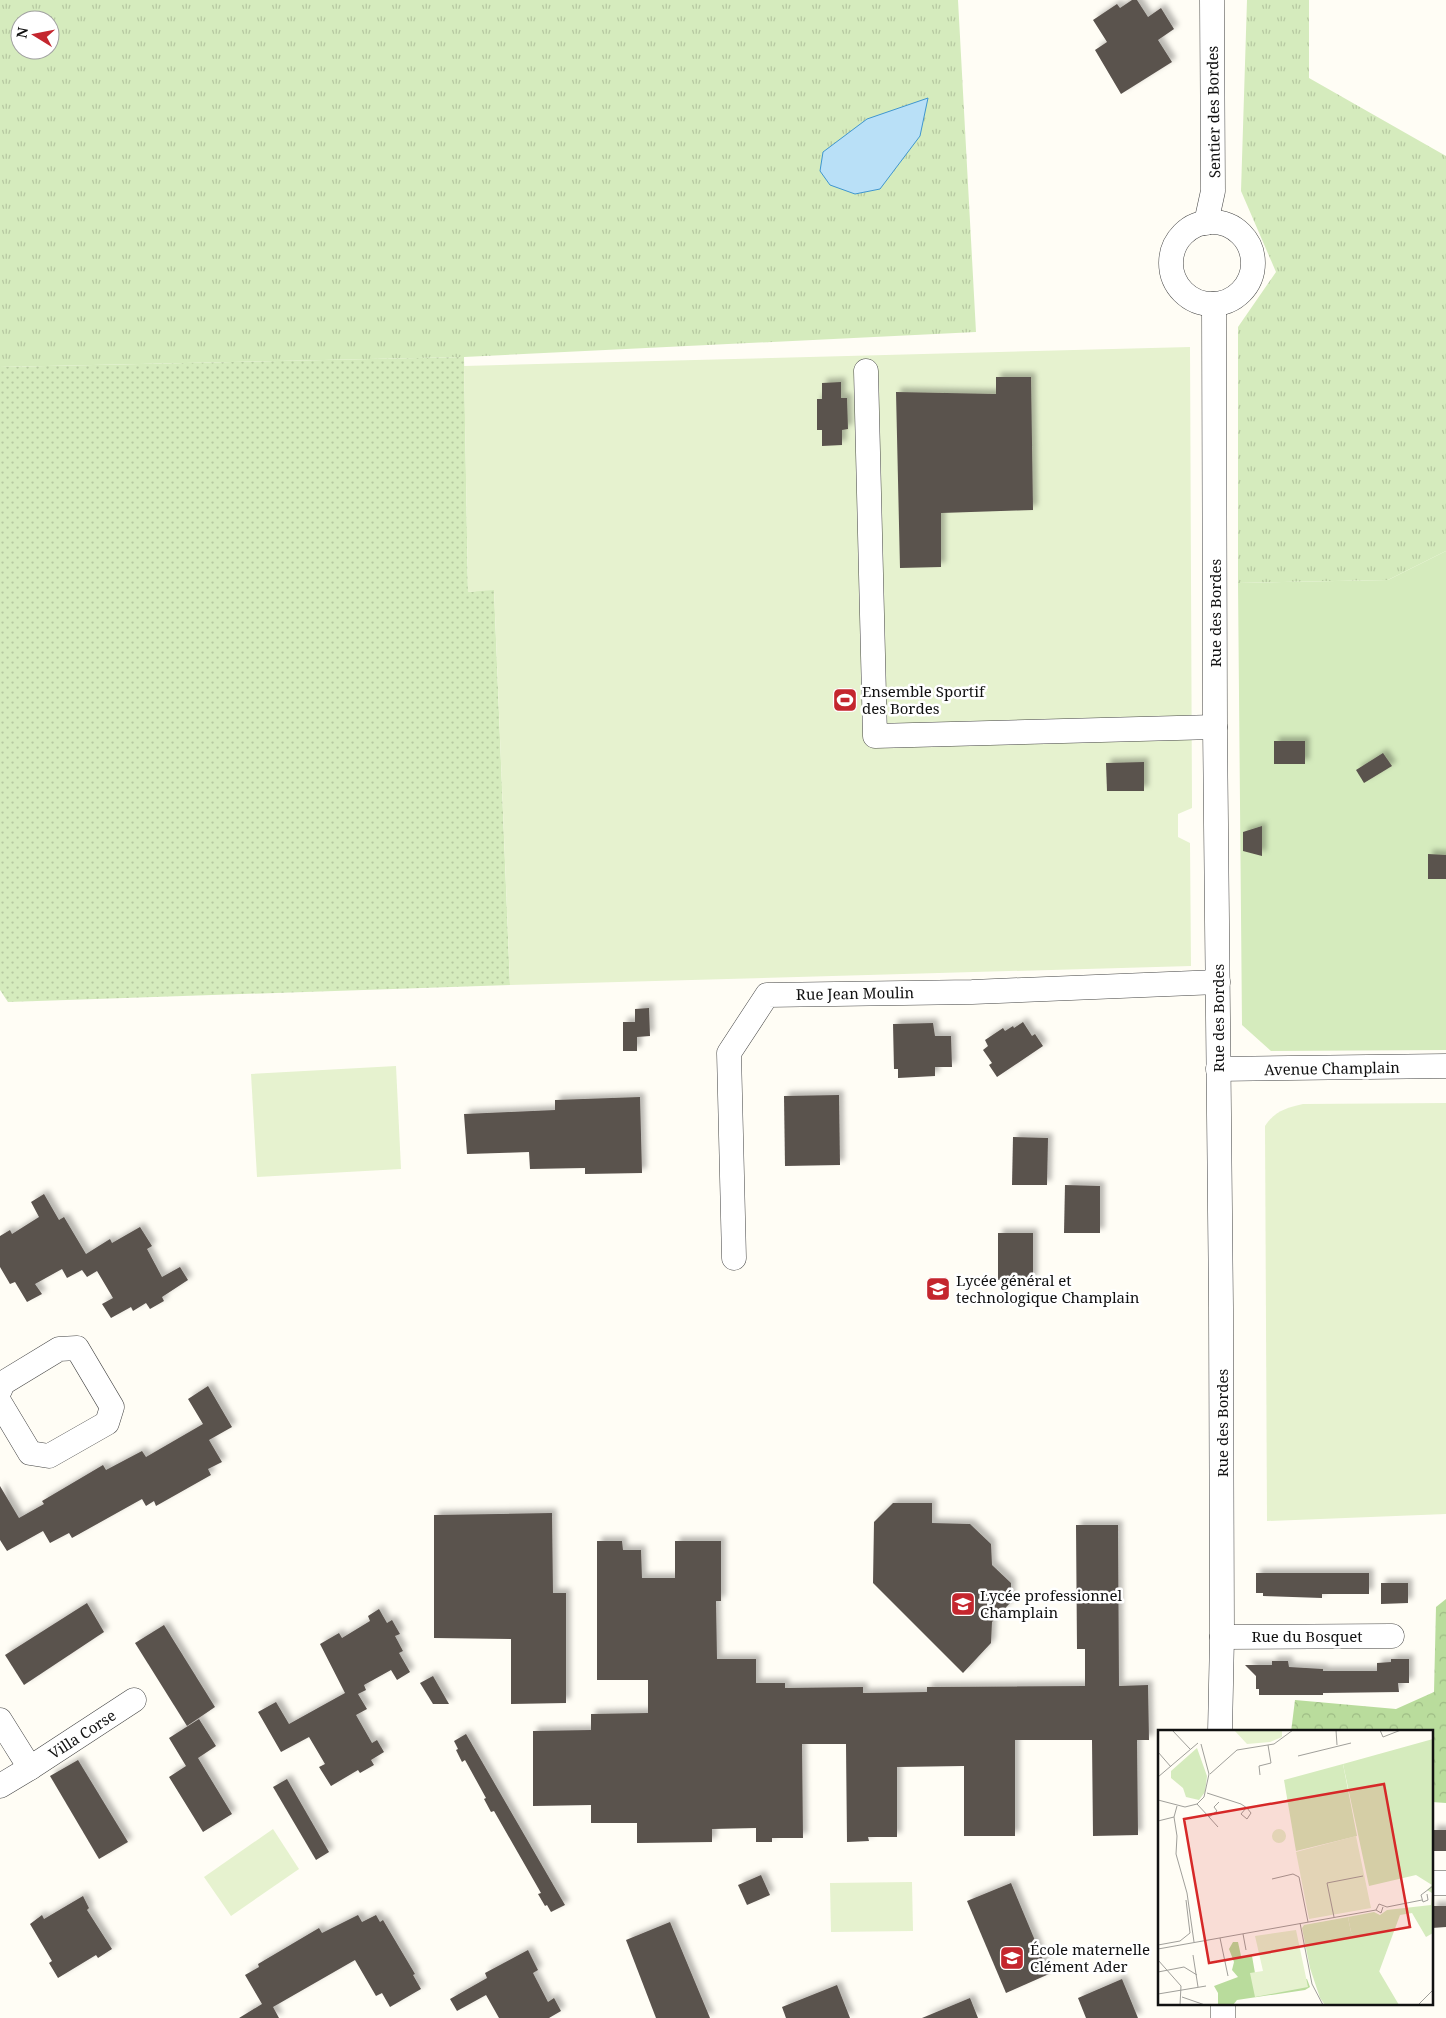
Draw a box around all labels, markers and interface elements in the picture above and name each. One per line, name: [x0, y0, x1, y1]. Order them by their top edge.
north arrow: [10, 10, 60, 60]
text: N: [11, 26, 32, 40]
street label: Sentier des Bordes: [1202, 45, 1224, 178]
street label: Rue des Bordes: [1205, 558, 1225, 667]
place label: Ensemble Sportif des Bordes: [862, 681, 986, 718]
sports icon: Ensemble Sportif des Bordes: [832, 687, 858, 713]
street label: Rue des Bordes: [1208, 963, 1228, 1072]
street label: Rue Jean Moulin: [796, 982, 915, 1004]
street label: Avenue Champlain: [1264, 1057, 1400, 1079]
place label: Lycée général et technologique Champlain: [956, 1270, 1140, 1307]
school or university icon: Lycée général et technologique Champlain: [925, 1276, 951, 1302]
street label: Rue des Bordes: [1212, 1368, 1232, 1477]
place label: Lycée professionnel Champlain: [980, 1585, 1123, 1622]
school or university icon: Lycée professionnel Champlain: [950, 1591, 976, 1617]
street label: Rue du Bosquet: [1251, 1626, 1363, 1646]
street label: Villa Corse: [45, 1705, 119, 1763]
inset map: [1158, 1730, 1434, 2006]
place label: École maternelle Clément Ader: [1030, 1939, 1150, 1976]
school or university icon: École maternelle Clément Ader: [999, 1945, 1025, 1971]

